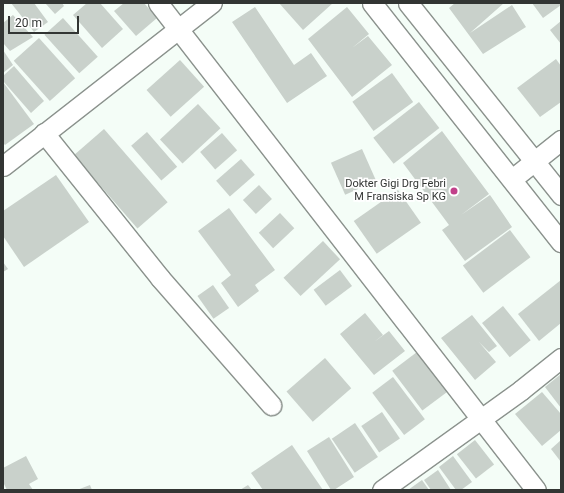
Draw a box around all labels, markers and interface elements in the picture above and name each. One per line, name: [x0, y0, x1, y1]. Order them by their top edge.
scale bar: [10, 8, 81, 34]
text: 20 m: [15, 16, 42, 30]
place label: Dokter Gigi Drg Febri M Fransiska Sp KG: [345, 178, 446, 204]
marker: Dokter Gigi Drg Febri M Fransiska Sp KG: [449, 186, 459, 196]

